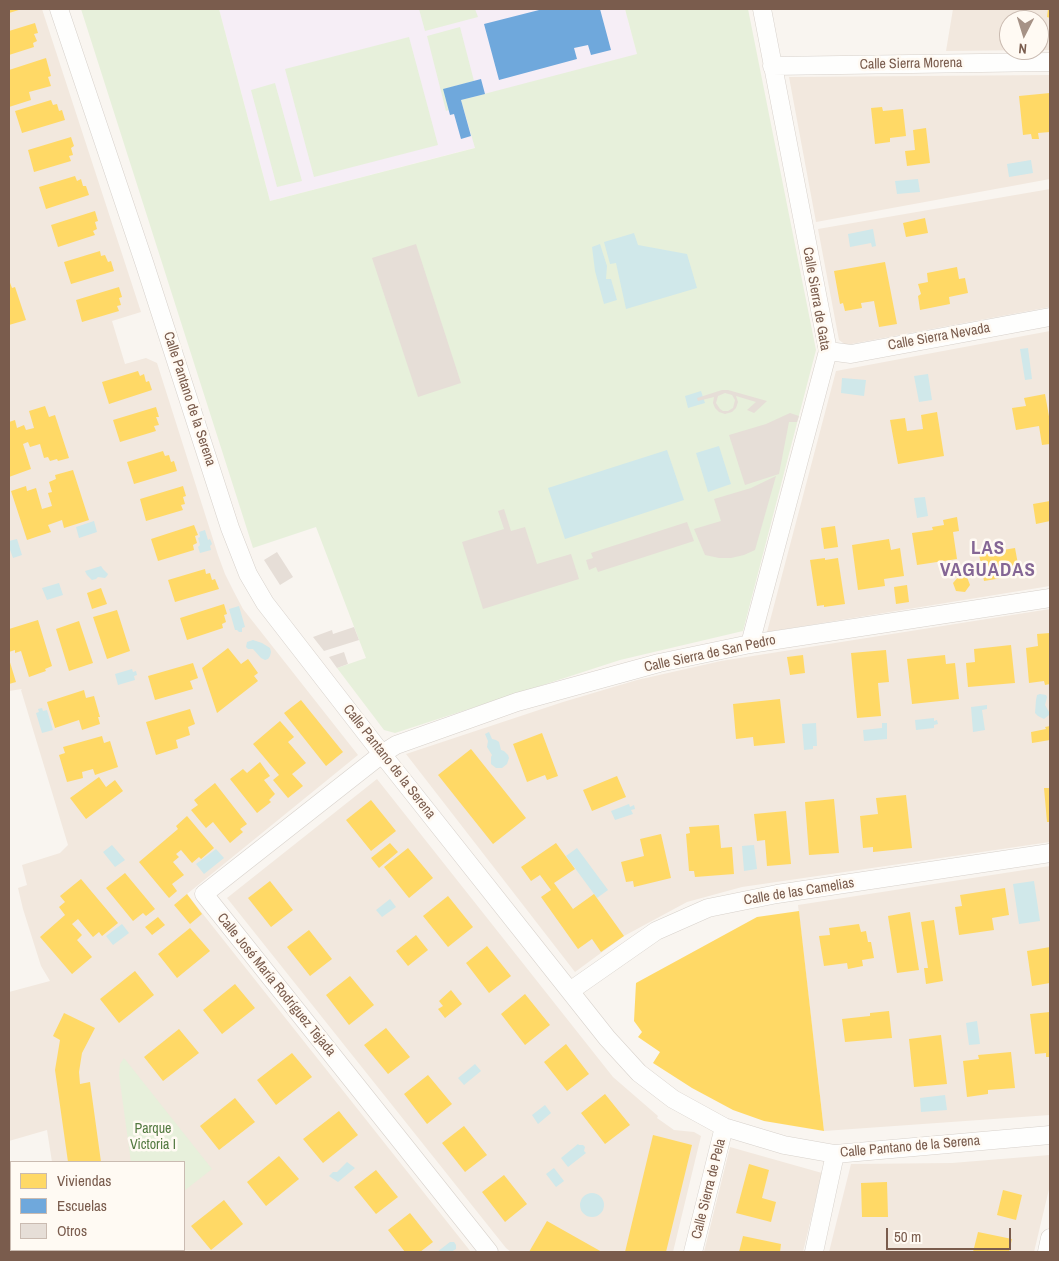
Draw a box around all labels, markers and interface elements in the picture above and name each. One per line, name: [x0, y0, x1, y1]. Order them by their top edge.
north arrow: [999, 10, 1049, 60]
text: N: [1018, 40, 1028, 58]
street label: Calle Sierra Morena: [860, 55, 962, 73]
street label: Calle Sierra de Gata: [799, 246, 833, 352]
street label: Calle Sierra Nevada: [887, 320, 991, 354]
street label: Calle Pantano de la Serena: [159, 330, 219, 468]
district label: LAS VAGUADAS: [939, 538, 1037, 582]
street label: Calle Sierra de San Pedro: [643, 632, 777, 676]
street label: Calle Pantano de la Serena: [339, 702, 439, 822]
street label: Calle de las Camelias: [743, 875, 855, 909]
street label: Calle José María Rodríguez Tejada: [213, 910, 339, 1060]
park label: Parque Victoria I: [130, 1121, 176, 1154]
street label: Calle Pantano de la Serena: [839, 1133, 981, 1161]
street label: Calle Sierra de Pela: [688, 1137, 730, 1241]
legend: [10, 1161, 185, 1251]
text: Viviendas: [57, 1170, 112, 1191]
text: Escuelas: [57, 1195, 107, 1216]
scale bar: [889, 1218, 1014, 1250]
text: Otros: [57, 1220, 87, 1241]
text: 50 m: [894, 1226, 921, 1247]

